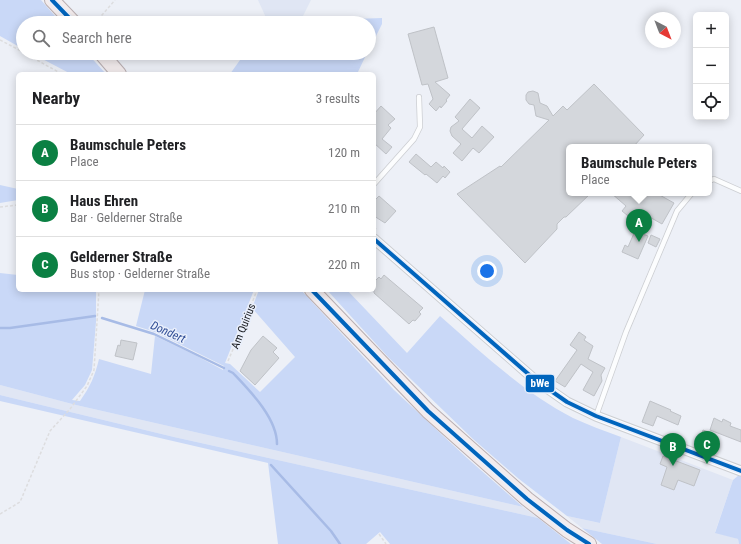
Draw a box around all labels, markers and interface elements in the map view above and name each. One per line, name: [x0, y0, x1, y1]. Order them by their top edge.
north arrow: [645, 12, 681, 48]
map controls: [693, 12, 729, 120]
button: +: [693, 12, 729, 48]
search box: [16, 16, 376, 60]
icon: search: [30, 27, 52, 49]
text: Search here: [62, 29, 132, 47]
button: −: [693, 48, 729, 84]
button: locate: [693, 84, 729, 120]
text: Nearby: [32, 88, 80, 108]
text: 3 results: [316, 91, 360, 106]
text: Baumschule Peters: [70, 136, 186, 154]
popup: [566, 144, 712, 196]
text: A: [41, 145, 49, 160]
text: 120 m: [328, 145, 360, 160]
text: Place: [70, 154, 99, 169]
text: Baumschule Peters: [581, 154, 697, 172]
text: Place: [581, 172, 610, 187]
text: Haus Ehren: [70, 192, 138, 210]
text: B: [41, 201, 49, 216]
text: 210 m: [328, 201, 360, 216]
pin: A: [626, 209, 652, 242]
text: Bar · Gelderner Straße: [70, 210, 182, 225]
text: Gelderner Straße: [70, 248, 172, 266]
text: C: [41, 257, 49, 272]
text: 220 m: [328, 257, 360, 272]
your location: [477, 261, 497, 281]
text: Bus stop · Gelderner Straße: [70, 266, 210, 281]
street label: Am Quirius: [228, 302, 258, 351]
water label: Dondert: [148, 318, 188, 346]
line badge: bWe: [525, 374, 555, 393]
text: bWe: [531, 377, 549, 390]
pin: C: [694, 431, 720, 464]
pin: B: [660, 433, 686, 466]

